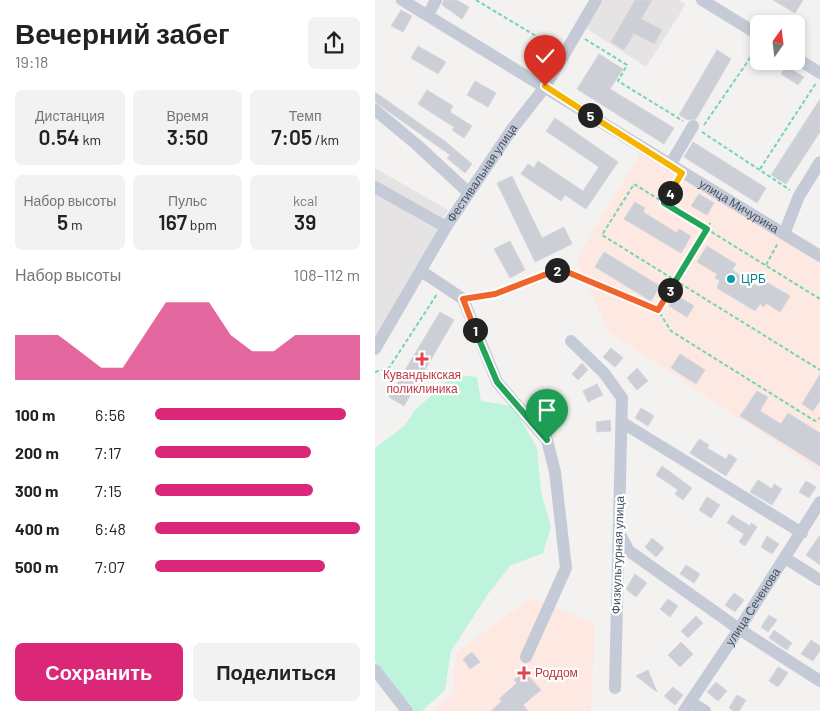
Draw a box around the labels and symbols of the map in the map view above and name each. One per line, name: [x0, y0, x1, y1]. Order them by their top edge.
north arrow: [750, 15, 805, 70]
pin: [524, 35, 566, 86]
pin: 5: [577, 102, 603, 128]
street label: Фестивальная улица: [443, 120, 520, 224]
street label: улица Мичурина: [696, 176, 782, 235]
pin: 4: [657, 180, 683, 206]
pin: 2: [545, 258, 569, 282]
place label: ЦРБ: [741, 271, 766, 286]
marker: ЦРБ: [725, 273, 737, 285]
pin: 3: [657, 278, 683, 302]
pin: 1: [463, 318, 487, 342]
marker: Кувандыкская поликлиника: [415, 352, 429, 366]
place label: Кувандыкская поликлиника: [383, 367, 461, 395]
pin: [526, 389, 568, 440]
street label: Физкультурная улица: [608, 495, 627, 614]
street label: улица Сеченова: [722, 565, 782, 648]
place label: Роддом: [535, 665, 578, 680]
marker: Роддом: [517, 666, 531, 680]

